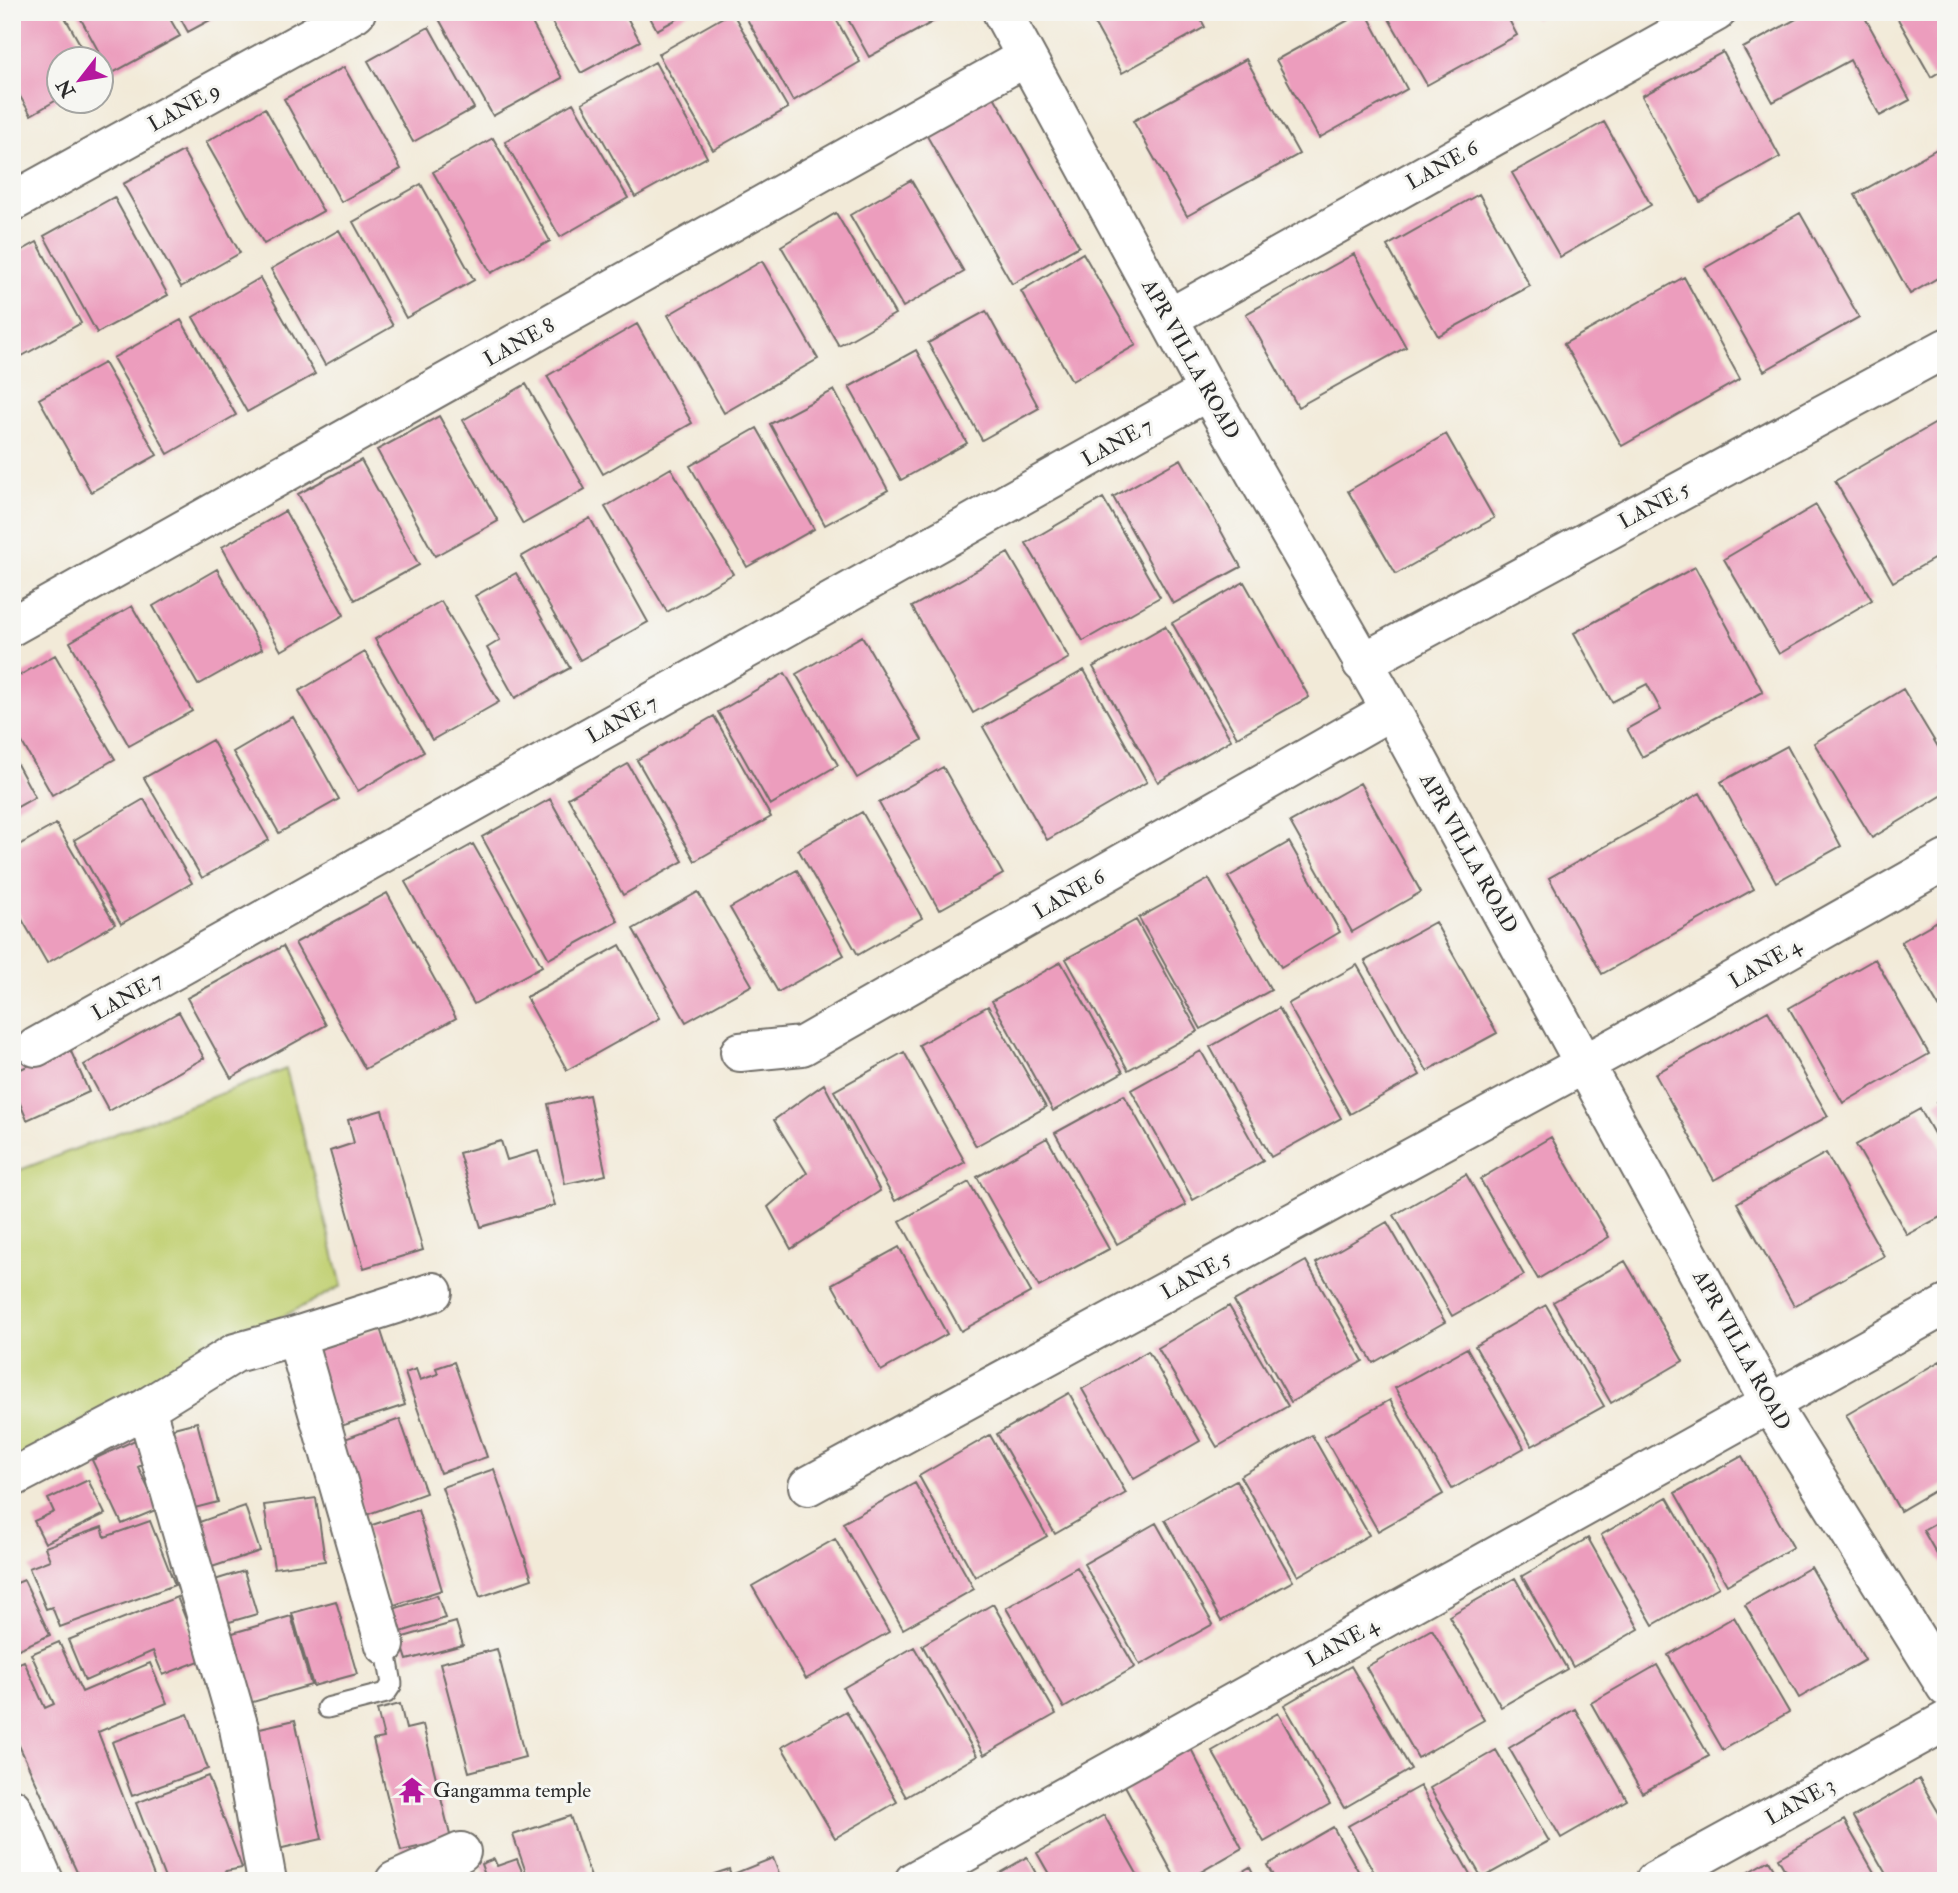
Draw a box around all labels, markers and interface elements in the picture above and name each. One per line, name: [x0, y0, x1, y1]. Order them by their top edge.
north arrow: [46, 46, 116, 116]
text: N: [51, 74, 81, 103]
street label: LANE 9: [144, 77, 225, 138]
street label: LANE 6: [1402, 134, 1484, 196]
street label: APR VILLA ROAD: [1135, 274, 1246, 444]
street label: LANE 8: [479, 312, 560, 373]
street label: LANE 7: [1077, 412, 1158, 473]
street label: LANE 5: [1614, 475, 1695, 535]
street label: LANE 7: [582, 689, 663, 750]
street label: APR VILLA ROAD: [1413, 768, 1524, 938]
street label: LANE 6: [1029, 863, 1111, 926]
street label: LANE 4: [1724, 931, 1808, 995]
street label: LANE 7: [87, 966, 168, 1027]
street label: LANE 5: [1156, 1245, 1237, 1306]
street label: APR VILLA ROAD: [1686, 1265, 1797, 1435]
street label: LANE 4: [1301, 1611, 1385, 1673]
street label: LANE 3: [1761, 1771, 1840, 1832]
temple icon: Gangamma temple: [397, 1775, 427, 1805]
place label: Gangamma temple: [433, 1777, 591, 1804]

